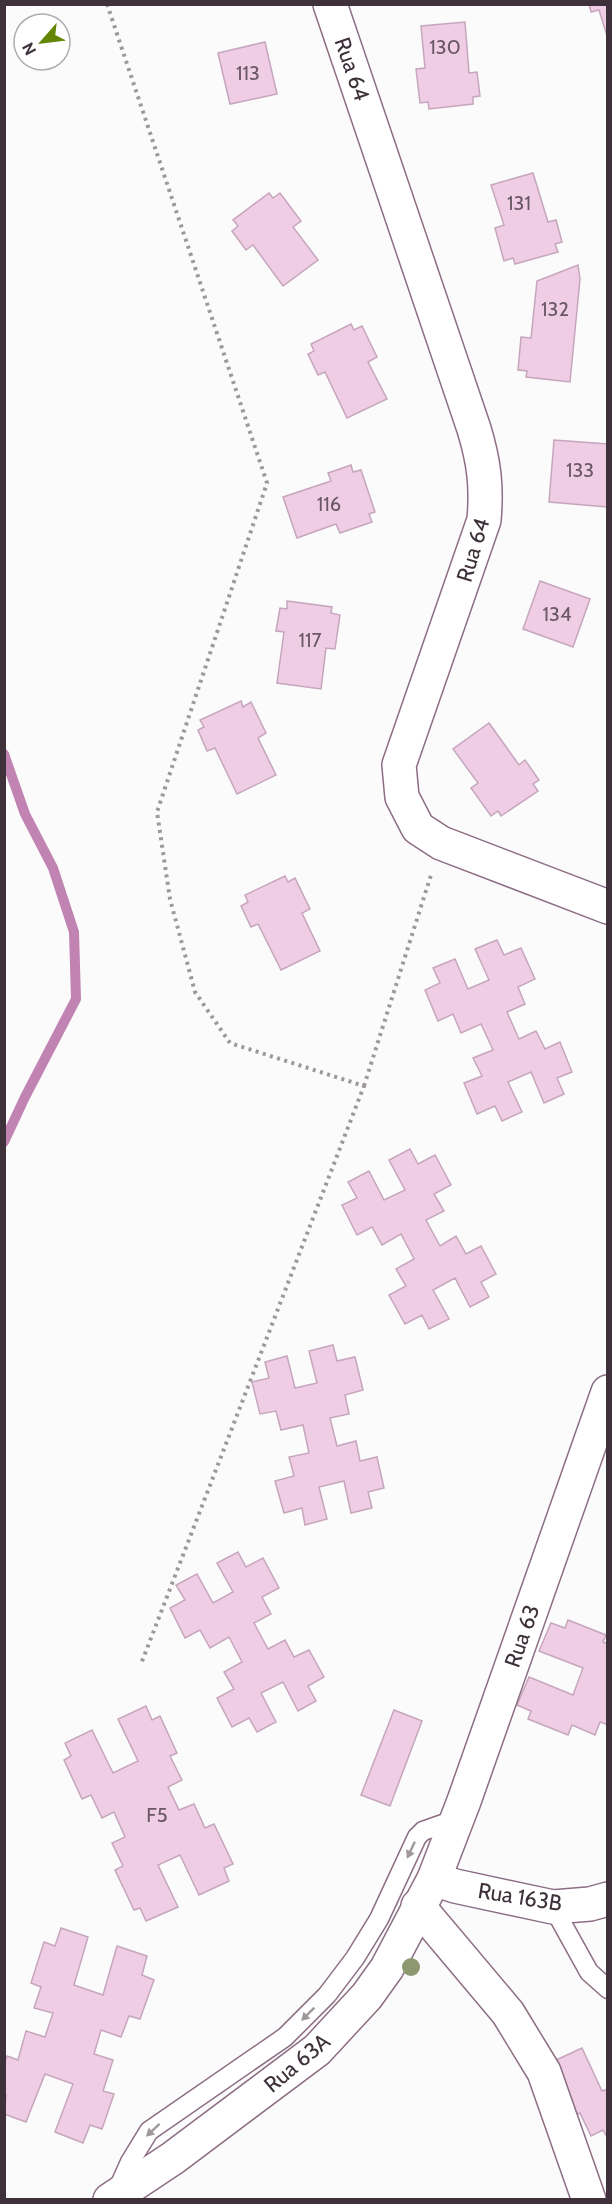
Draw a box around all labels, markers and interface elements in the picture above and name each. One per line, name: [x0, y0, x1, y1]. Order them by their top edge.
north arrow: [12, 12, 72, 72]
street label: Rua 64: [329, 34, 375, 105]
house number: 130: [429, 35, 461, 59]
text: N: [18, 39, 40, 58]
house number: 113: [236, 61, 260, 85]
house number: 131: [507, 191, 531, 215]
house number: 132: [541, 297, 569, 321]
house number: 133: [566, 458, 594, 482]
house number: 116: [317, 492, 341, 516]
street label: Rua 64: [451, 515, 496, 585]
house number: 134: [543, 602, 572, 626]
house number: 117: [298, 628, 322, 652]
street label: Rua 63: [499, 1601, 545, 1671]
house number: F5: [146, 1803, 168, 1827]
one-way arrow: [406, 1841, 415, 1858]
street label: Rua 163B: [476, 1877, 564, 1917]
one-way arrow: [302, 2006, 316, 2020]
street label: Rua 63A: [258, 2027, 336, 2098]
one-way arrow: [145, 2123, 160, 2137]

